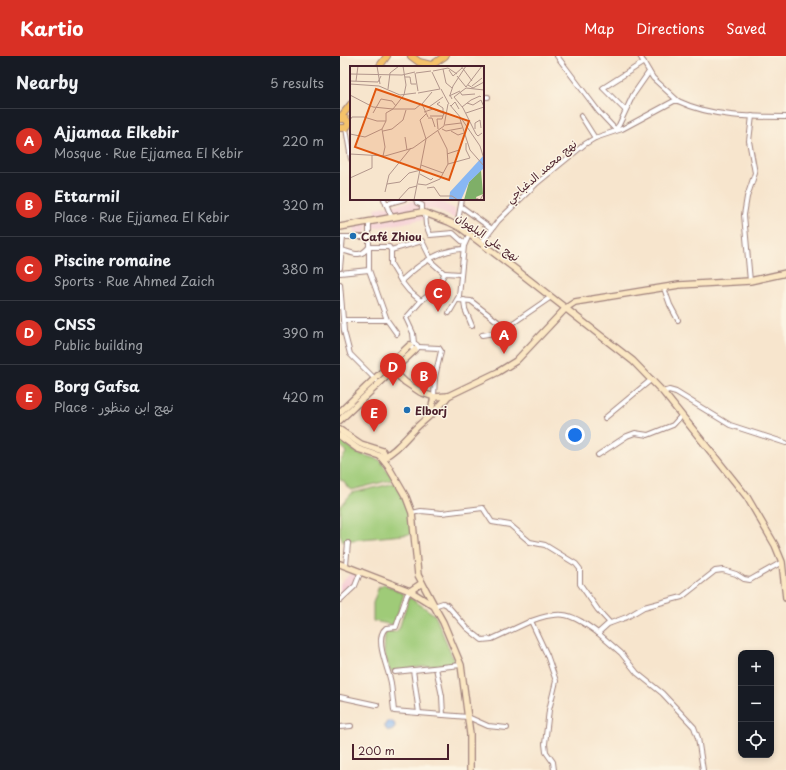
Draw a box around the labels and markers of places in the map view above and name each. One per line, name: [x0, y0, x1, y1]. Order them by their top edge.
place label: Café Zhiou: [361, 228, 422, 245]
marker: Café Zhiou: [348, 231, 358, 241]
pin: C: [425, 279, 451, 312]
pin: A: [491, 321, 517, 354]
pin: D: [380, 353, 406, 386]
pin: B: [411, 362, 437, 395]
pin: E: [361, 399, 387, 432]
place label: Elborj: [415, 402, 447, 419]
marker: Elborj: [402, 405, 412, 415]

